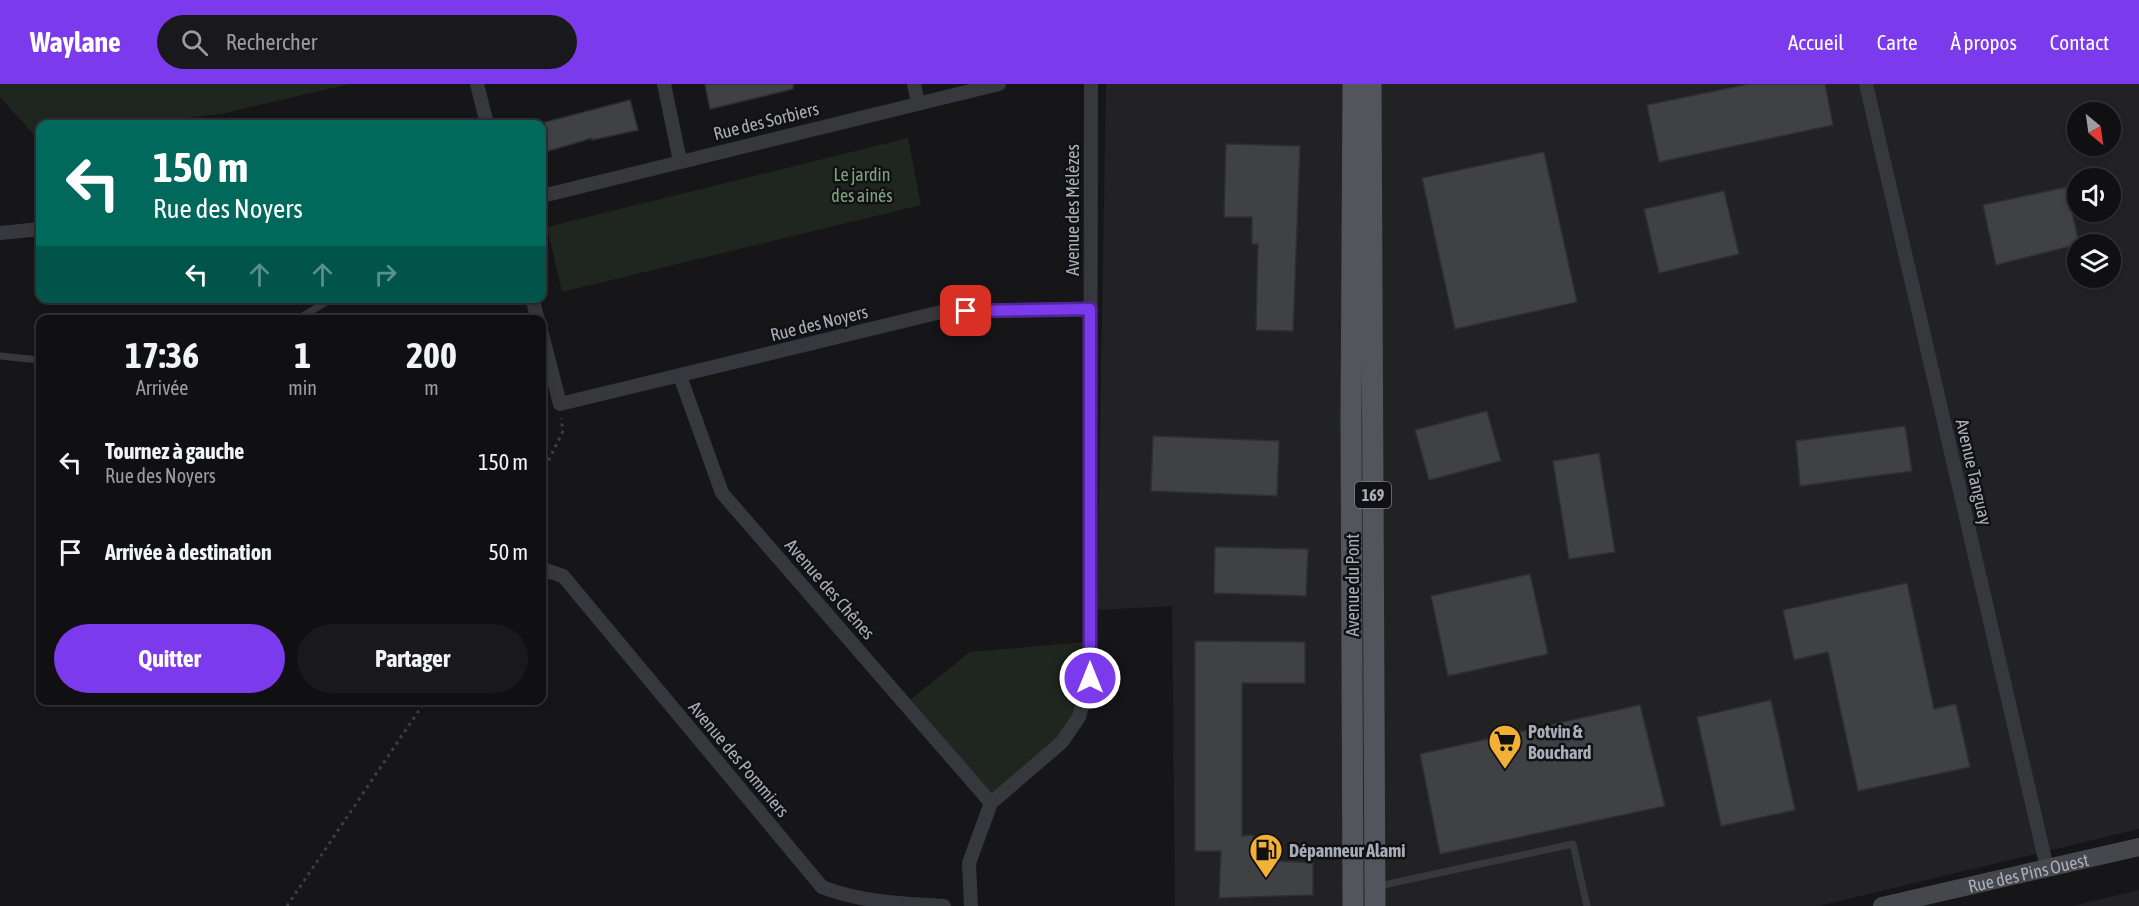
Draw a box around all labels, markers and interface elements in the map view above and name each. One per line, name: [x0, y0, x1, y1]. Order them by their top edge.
search box: [157, 15, 577, 69]
text: Waylane: [30, 26, 121, 58]
icon: search: [178, 26, 211, 59]
text: Rechercher: [226, 29, 317, 55]
text: Accueil: [1788, 30, 1844, 54]
text: Carte: [1877, 30, 1917, 54]
text: À propos: [1950, 30, 2017, 54]
text: Contact: [2050, 30, 2109, 54]
street label: Rue des Sorbiers: [711, 98, 821, 144]
north arrow: [2067, 102, 2121, 156]
map controls: [2067, 102, 2121, 288]
text: 150 m: [153, 143, 248, 191]
icon: left: [54, 144, 132, 222]
street label: Avenue des Mélèzes: [1062, 144, 1083, 276]
park label: Le jardin des ainés: [831, 164, 893, 206]
button: sound: [2067, 168, 2121, 222]
text: Rue des Noyers: [153, 193, 303, 224]
button: layers: [2067, 234, 2121, 288]
icon: left: [180, 258, 213, 291]
icon: ahead: [243, 258, 276, 291]
icon: ahead: [306, 258, 339, 291]
icon: right: [369, 258, 402, 291]
pin: [940, 285, 991, 336]
icon: arrive: [949, 294, 982, 327]
street label: Rue des Noyers: [768, 301, 870, 345]
text: 17:36: [125, 334, 199, 376]
text: 1: [294, 334, 311, 376]
text: 200: [406, 334, 457, 376]
text: Arrivée: [136, 376, 188, 399]
text: min: [288, 376, 317, 399]
text: m: [424, 376, 439, 399]
street label: Avenue Tanguay: [1952, 417, 1996, 527]
text: Tournez à gauche: [105, 438, 244, 464]
icon: left: [54, 446, 87, 479]
text: 150 m: [478, 449, 528, 475]
text: Rue des Noyers: [105, 464, 216, 487]
road number: 169: [1355, 482, 1391, 508]
street label: Avenue du Pont: [1342, 534, 1363, 637]
street label: Avenue des Chênes: [781, 535, 879, 643]
icon: arrive: [54, 536, 87, 569]
text: Arrivée à destination: [105, 539, 272, 565]
text: 50 m: [488, 539, 528, 565]
button: Quitter: [54, 624, 285, 693]
button: Partager: [297, 624, 528, 693]
position arrow: [1058, 646, 1122, 710]
street label: Avenue des Pommiers: [684, 697, 794, 821]
place label: Potvin & Bouchard: [1528, 721, 1591, 763]
supermarket icon: Potvin & Bouchard: [1487, 723, 1523, 770]
fuel station icon: Dépanneur Alami: [1248, 832, 1284, 879]
place label: Dépanneur Alami: [1289, 840, 1405, 861]
street label: Rue des Pins Ouest: [1966, 848, 2091, 896]

